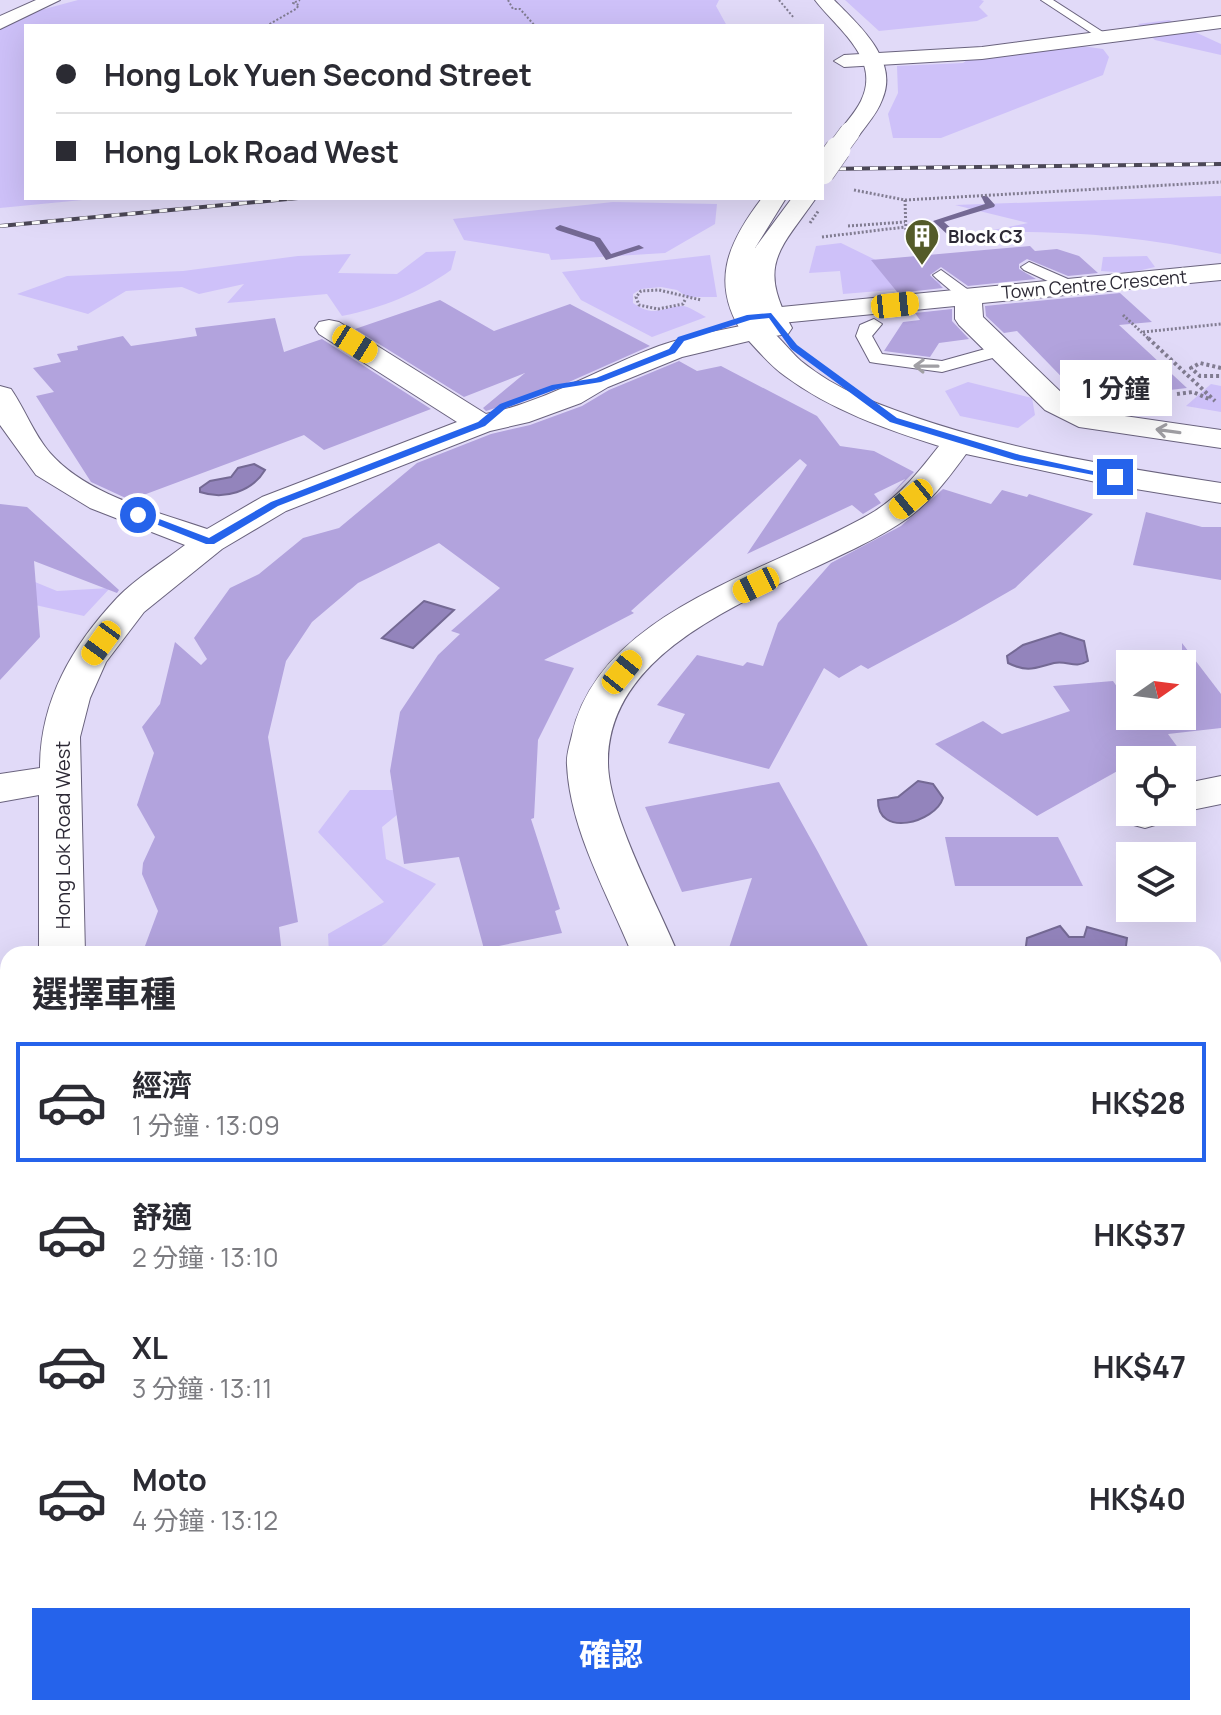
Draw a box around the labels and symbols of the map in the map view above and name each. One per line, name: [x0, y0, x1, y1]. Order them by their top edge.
building icon: Block C3: [903, 217, 941, 267]
place label: Block C3: [948, 224, 1023, 248]
street label: Town Centre Crescent: [1000, 264, 1188, 304]
car: [870, 291, 920, 319]
car: [328, 321, 382, 367]
one-way arrow: [913, 358, 939, 373]
callout: 1 分鐘: [1059, 361, 1171, 417]
one-way arrow: [1156, 423, 1181, 438]
route end: [1097, 459, 1133, 495]
car: [885, 475, 937, 523]
route start: [120, 497, 156, 533]
car: [729, 564, 783, 606]
car: [77, 617, 125, 669]
car: [598, 646, 646, 698]
north arrow: [1116, 650, 1196, 730]
street label: Hong Lok Road West: [49, 741, 76, 929]

